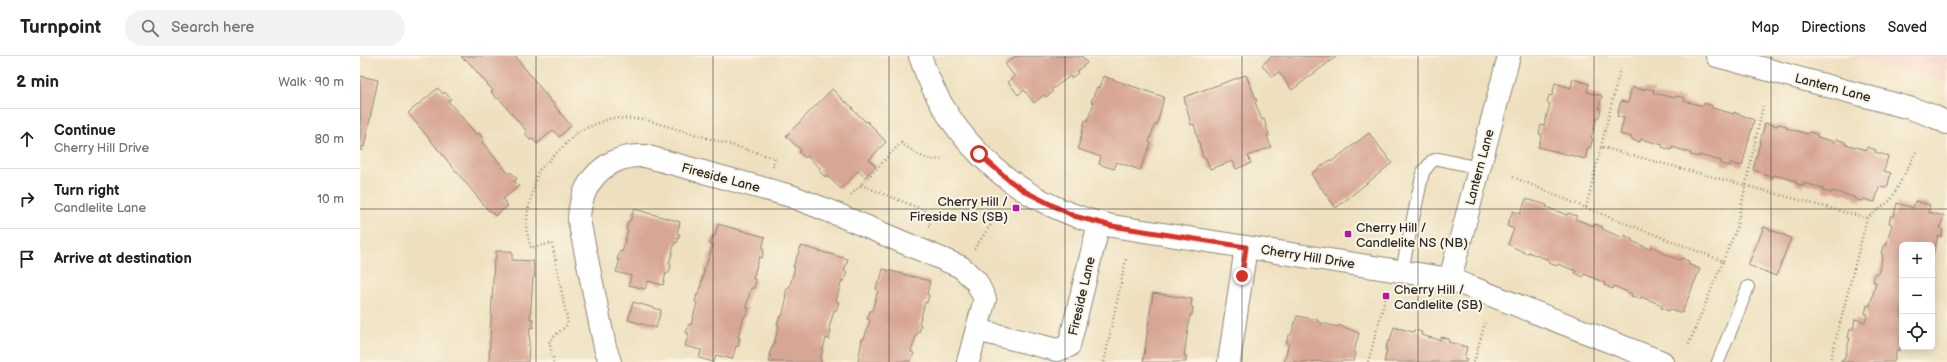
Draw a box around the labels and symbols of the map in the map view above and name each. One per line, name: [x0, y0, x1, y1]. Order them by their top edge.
street label: Lantern Lane: [1793, 70, 1873, 106]
street label: Lantern Lane: [1462, 127, 1498, 207]
route start: [970, 145, 988, 163]
street label: Fireside Lane: [680, 160, 762, 196]
place label: Cherry Hill / Fireside NS (SB): [909, 194, 1008, 225]
marker: Cherry Hill / Fireside NS (SB): [1011, 203, 1021, 213]
place label: Cherry Hill / Candlelite NS (NB): [1356, 220, 1468, 251]
marker: Cherry Hill / Candlelite NS (NB): [1343, 229, 1353, 239]
street label: Cherry Hill Drive: [1260, 242, 1356, 272]
street label: Fireside Lane: [1065, 255, 1099, 337]
route end: [1233, 267, 1251, 285]
place label: Cherry Hill / Candlelite (SB): [1394, 282, 1483, 313]
marker: Cherry Hill / Candlelite (SB): [1381, 291, 1391, 301]

